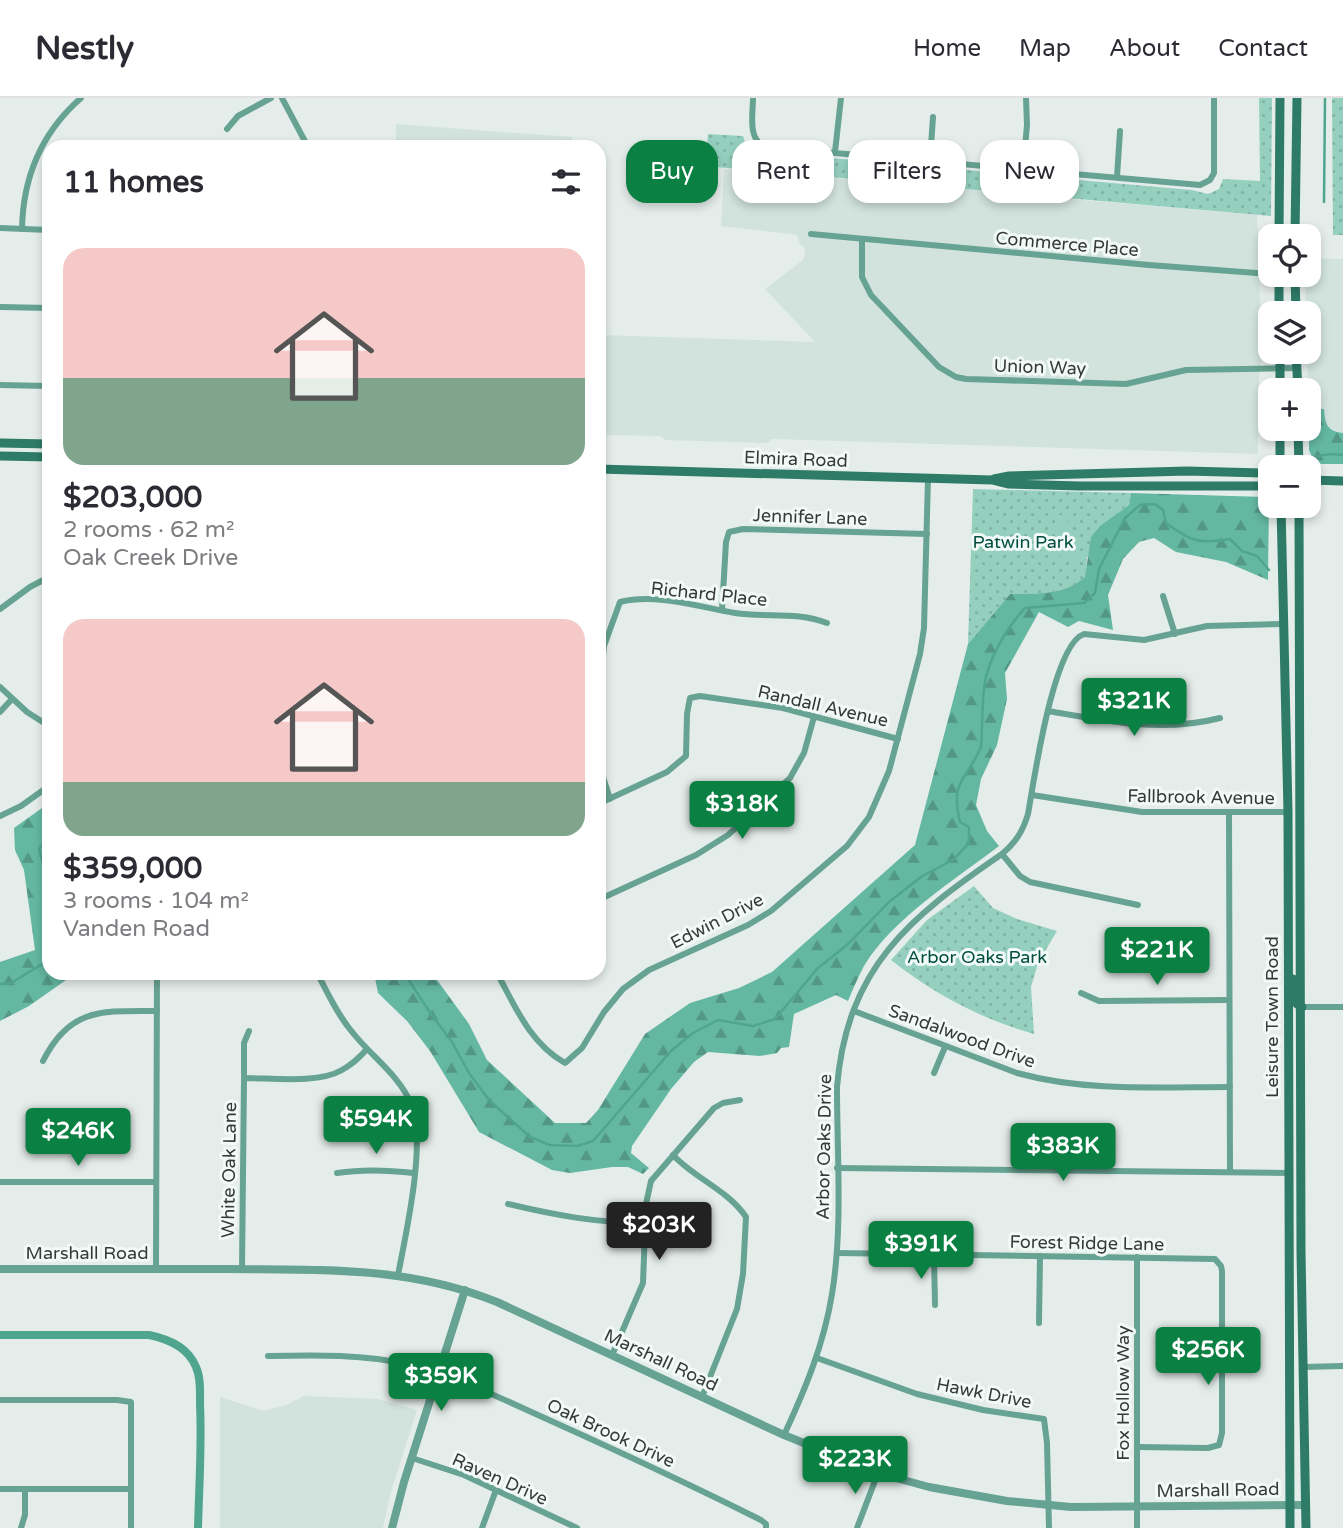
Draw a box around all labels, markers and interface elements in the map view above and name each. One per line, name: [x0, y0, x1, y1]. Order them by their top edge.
text: Nestly: [35, 29, 134, 68]
text: Home: [913, 34, 981, 63]
text: Map: [1019, 34, 1071, 63]
text: About: [1109, 34, 1180, 63]
text: Contact: [1218, 34, 1308, 63]
chip: Buy: [626, 140, 718, 203]
chip: Rent: [732, 140, 834, 203]
chip: Filters: [848, 140, 966, 203]
chip: New: [980, 140, 1079, 203]
icon: filters: [547, 163, 585, 201]
text: 11 homes: [63, 164, 204, 201]
map controls: [1258, 224, 1321, 518]
button: locate: [1258, 224, 1321, 287]
street label: Commerce Place: [994, 227, 1140, 261]
icon: home: [261, 293, 387, 419]
button: layers: [1258, 301, 1321, 364]
street label: Union Way: [993, 354, 1087, 380]
button: +: [1258, 378, 1321, 441]
street label: Elmira Road: [744, 446, 848, 472]
button: −: [1258, 455, 1321, 518]
text: $203,000: [63, 479, 202, 516]
street label: Jennifer Lane: [752, 504, 868, 530]
text: 2 rooms · 62 m²: [63, 516, 234, 544]
park label: Patwin Park: [972, 531, 1074, 553]
text: Oak Creek Drive: [63, 544, 238, 572]
street label: Richard Place: [650, 577, 768, 611]
icon: home: [261, 664, 387, 790]
pin: $321K: [1085, 678, 1183, 738]
street label: Randall Avenue: [756, 680, 890, 732]
text: $321K: [1098, 687, 1170, 715]
pin: $318K: [693, 782, 791, 841]
street label: Fallbrook Avenue: [1127, 785, 1275, 809]
text: $318K: [706, 790, 778, 818]
text: $359,000: [63, 850, 202, 887]
text: 3 rooms · 104 m²: [63, 887, 249, 915]
street label: Edwin Drive: [667, 888, 767, 954]
text: Vanden Road: [63, 915, 210, 943]
pin: $221K: [1108, 928, 1206, 987]
text: $221K: [1121, 936, 1193, 964]
street label: Leisure Town Road: [1261, 936, 1283, 1098]
park label: Arbor Oaks Park: [907, 946, 1047, 968]
street label: Sandalwood Drive: [886, 999, 1038, 1073]
street label: Arbor Oaks Drive: [812, 1074, 836, 1220]
pin: $594K: [327, 1096, 425, 1156]
street label: White Oak Lane: [217, 1102, 241, 1238]
text: $594K: [340, 1105, 412, 1133]
pin: $246K: [29, 1108, 127, 1168]
text: $246K: [42, 1117, 114, 1145]
pin: $383K: [1014, 1124, 1112, 1183]
text: $383K: [1027, 1132, 1099, 1160]
pin: $203K: [610, 1202, 708, 1262]
text: $203K: [623, 1211, 695, 1239]
pin: $391K: [872, 1222, 970, 1281]
text: $391K: [885, 1230, 957, 1258]
street label: Forest Ridge Lane: [1010, 1231, 1164, 1255]
street label: Marshall Road: [26, 1242, 149, 1264]
street label: Marshall Road: [601, 1324, 721, 1396]
street label: Fox Hollow Way: [1112, 1325, 1134, 1461]
pin: $256K: [1159, 1328, 1257, 1387]
text: $256K: [1172, 1336, 1244, 1364]
pin: $359K: [392, 1354, 490, 1413]
text: $359K: [405, 1362, 477, 1390]
street label: Hawk Drive: [934, 1373, 1034, 1413]
street label: Oak Brook Drive: [543, 1394, 679, 1472]
pin: $223K: [806, 1436, 904, 1496]
text: $223K: [819, 1445, 891, 1473]
street label: Raven Drive: [449, 1448, 551, 1510]
street label: Marshall Road: [1156, 1478, 1280, 1502]

